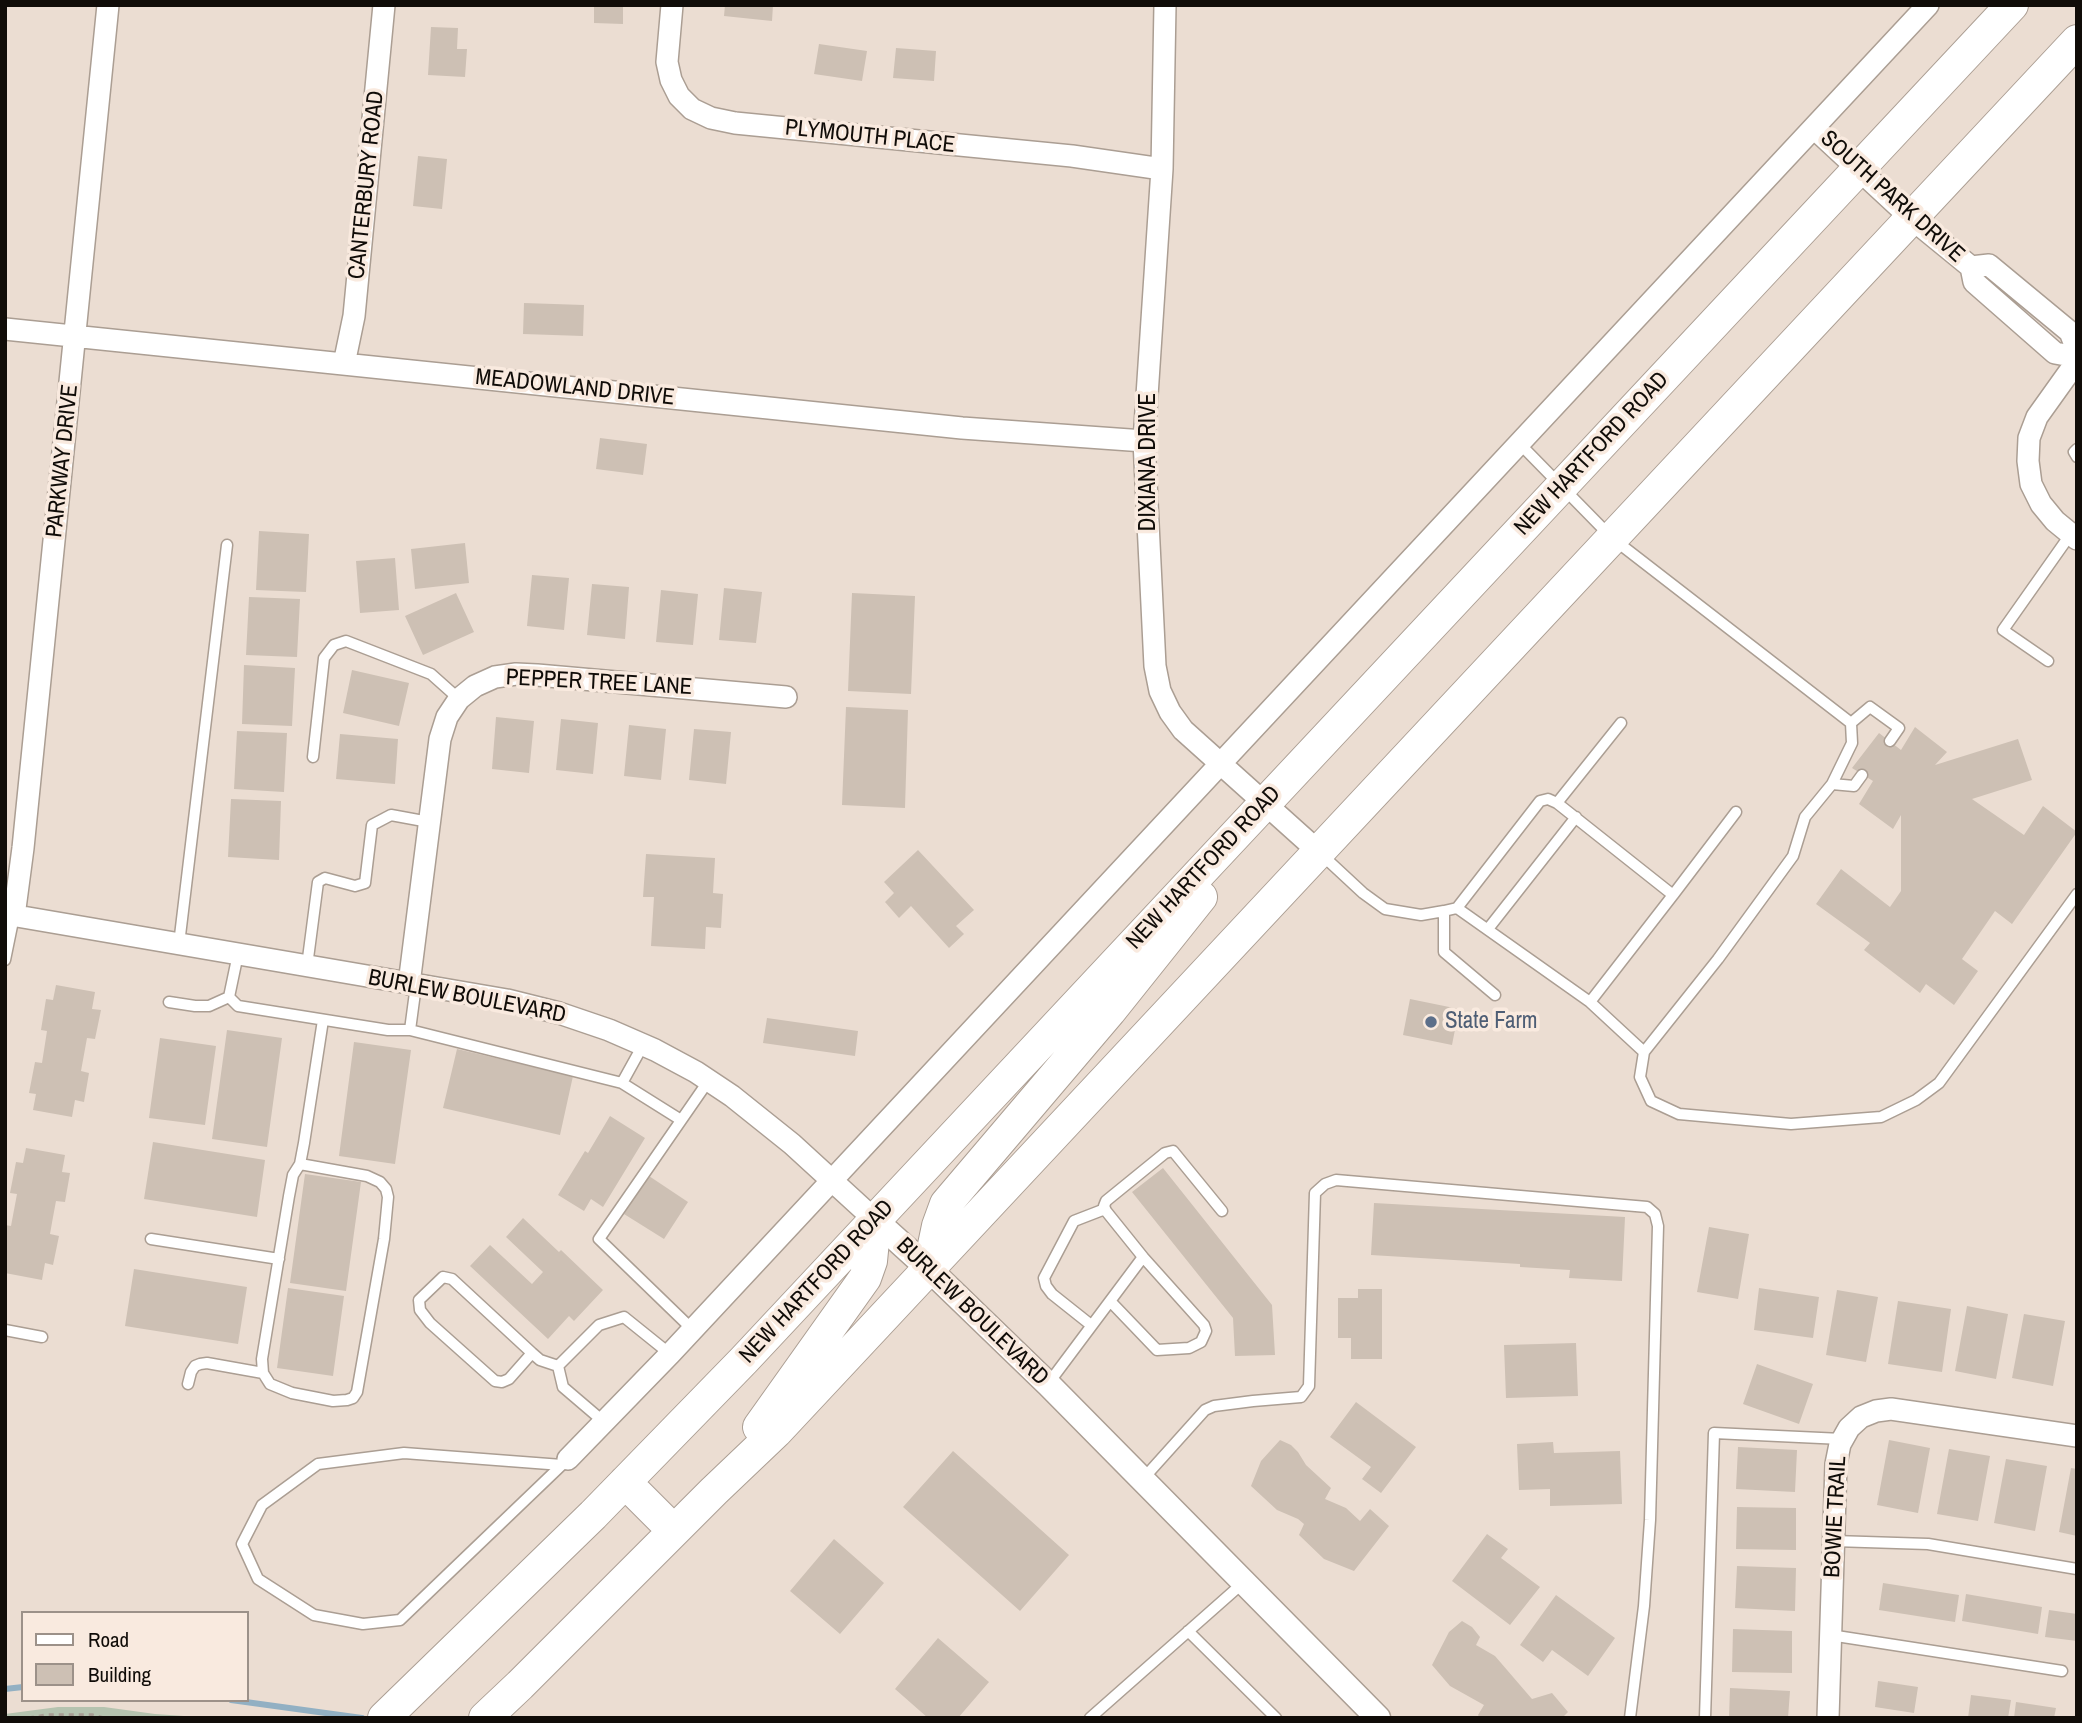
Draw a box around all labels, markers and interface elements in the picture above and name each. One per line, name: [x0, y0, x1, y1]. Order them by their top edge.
street label: CANTERBURY ROAD: [343, 89, 391, 281]
street label: PLYMOUTH PLACE: [784, 114, 956, 160]
street label: SOUTH PARK DRIVE: [1814, 125, 1970, 269]
street label: MEADOWLAND DRIVE: [474, 364, 676, 412]
street label: NEW HARTFORD ROAD: [1509, 367, 1675, 541]
street label: PARKWAY DRIVE: [41, 383, 85, 539]
street label: DIXIANA DRIVE: [1135, 393, 1163, 531]
street label: PEPPER TREE LANE: [505, 664, 693, 702]
street label: NEW HARTFORD ROAD: [1121, 781, 1287, 955]
street label: BURLEW BOULEVARD: [366, 964, 568, 1030]
place label: State Farm: [1445, 1008, 1537, 1036]
marker: State Farm: [1423, 1014, 1439, 1030]
street label: NEW HARTFORD ROAD: [734, 1195, 900, 1369]
street label: BURLEW BOULEVARD: [890, 1232, 1054, 1392]
street label: BOWIE TRAIL: [1819, 1456, 1853, 1578]
legend: [21, 1611, 248, 1702]
text: Road: [88, 1625, 129, 1654]
text: Building: [88, 1660, 151, 1689]

